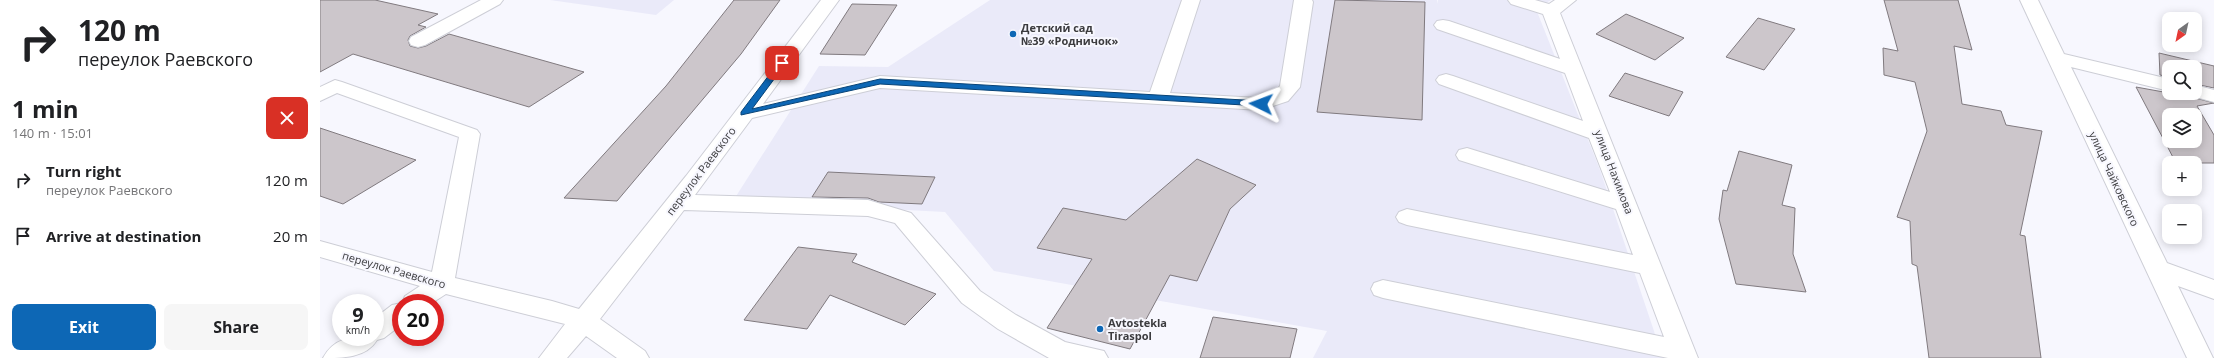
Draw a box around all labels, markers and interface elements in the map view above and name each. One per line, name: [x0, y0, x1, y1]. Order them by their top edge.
text: 120 m: [78, 11, 161, 49]
north arrow: [2162, 12, 2202, 52]
map controls: [2162, 12, 2202, 244]
icon: right: [12, 16, 64, 68]
place label: Детский сад №39 «Родничок»: [1021, 20, 1119, 48]
marker: Детский сад №39 «Родничок»: [1008, 29, 1018, 39]
pin: [765, 46, 799, 80]
text: переулок Раевского: [78, 47, 253, 71]
icon: arrive: [771, 52, 793, 74]
button: search: [2162, 60, 2202, 100]
position arrow: [1240, 83, 1282, 125]
text: 1 min: [12, 92, 79, 125]
button: close: [266, 97, 308, 139]
button: layers: [2162, 108, 2202, 148]
street label: переулок Раевского: [662, 123, 739, 218]
text: 140 m · 15:01: [12, 124, 93, 142]
street label: улица Нахимова: [1592, 128, 1637, 216]
street label: улица Чайковского: [2086, 129, 2143, 229]
button: +: [2162, 156, 2202, 196]
text: Turn right: [46, 161, 121, 181]
icon: right: [12, 169, 34, 191]
text: 120 m: [264, 170, 308, 190]
text: переулок Раевского: [46, 181, 172, 199]
button: −: [2162, 204, 2202, 244]
icon: arrive: [12, 225, 34, 247]
text: Arrive at destination: [46, 226, 201, 246]
text: 20 m: [273, 226, 308, 246]
street label: переулок Раевского: [341, 248, 448, 292]
speed limit sign: 20: [392, 294, 444, 346]
text: 9: [352, 301, 364, 328]
button: Exit: [12, 304, 156, 350]
button: Share: [164, 304, 308, 350]
place label: Avtostekla Tiraspol: [1108, 315, 1167, 343]
text: km/h: [346, 323, 370, 337]
marker: Avtostekla Tiraspol: [1095, 324, 1105, 334]

